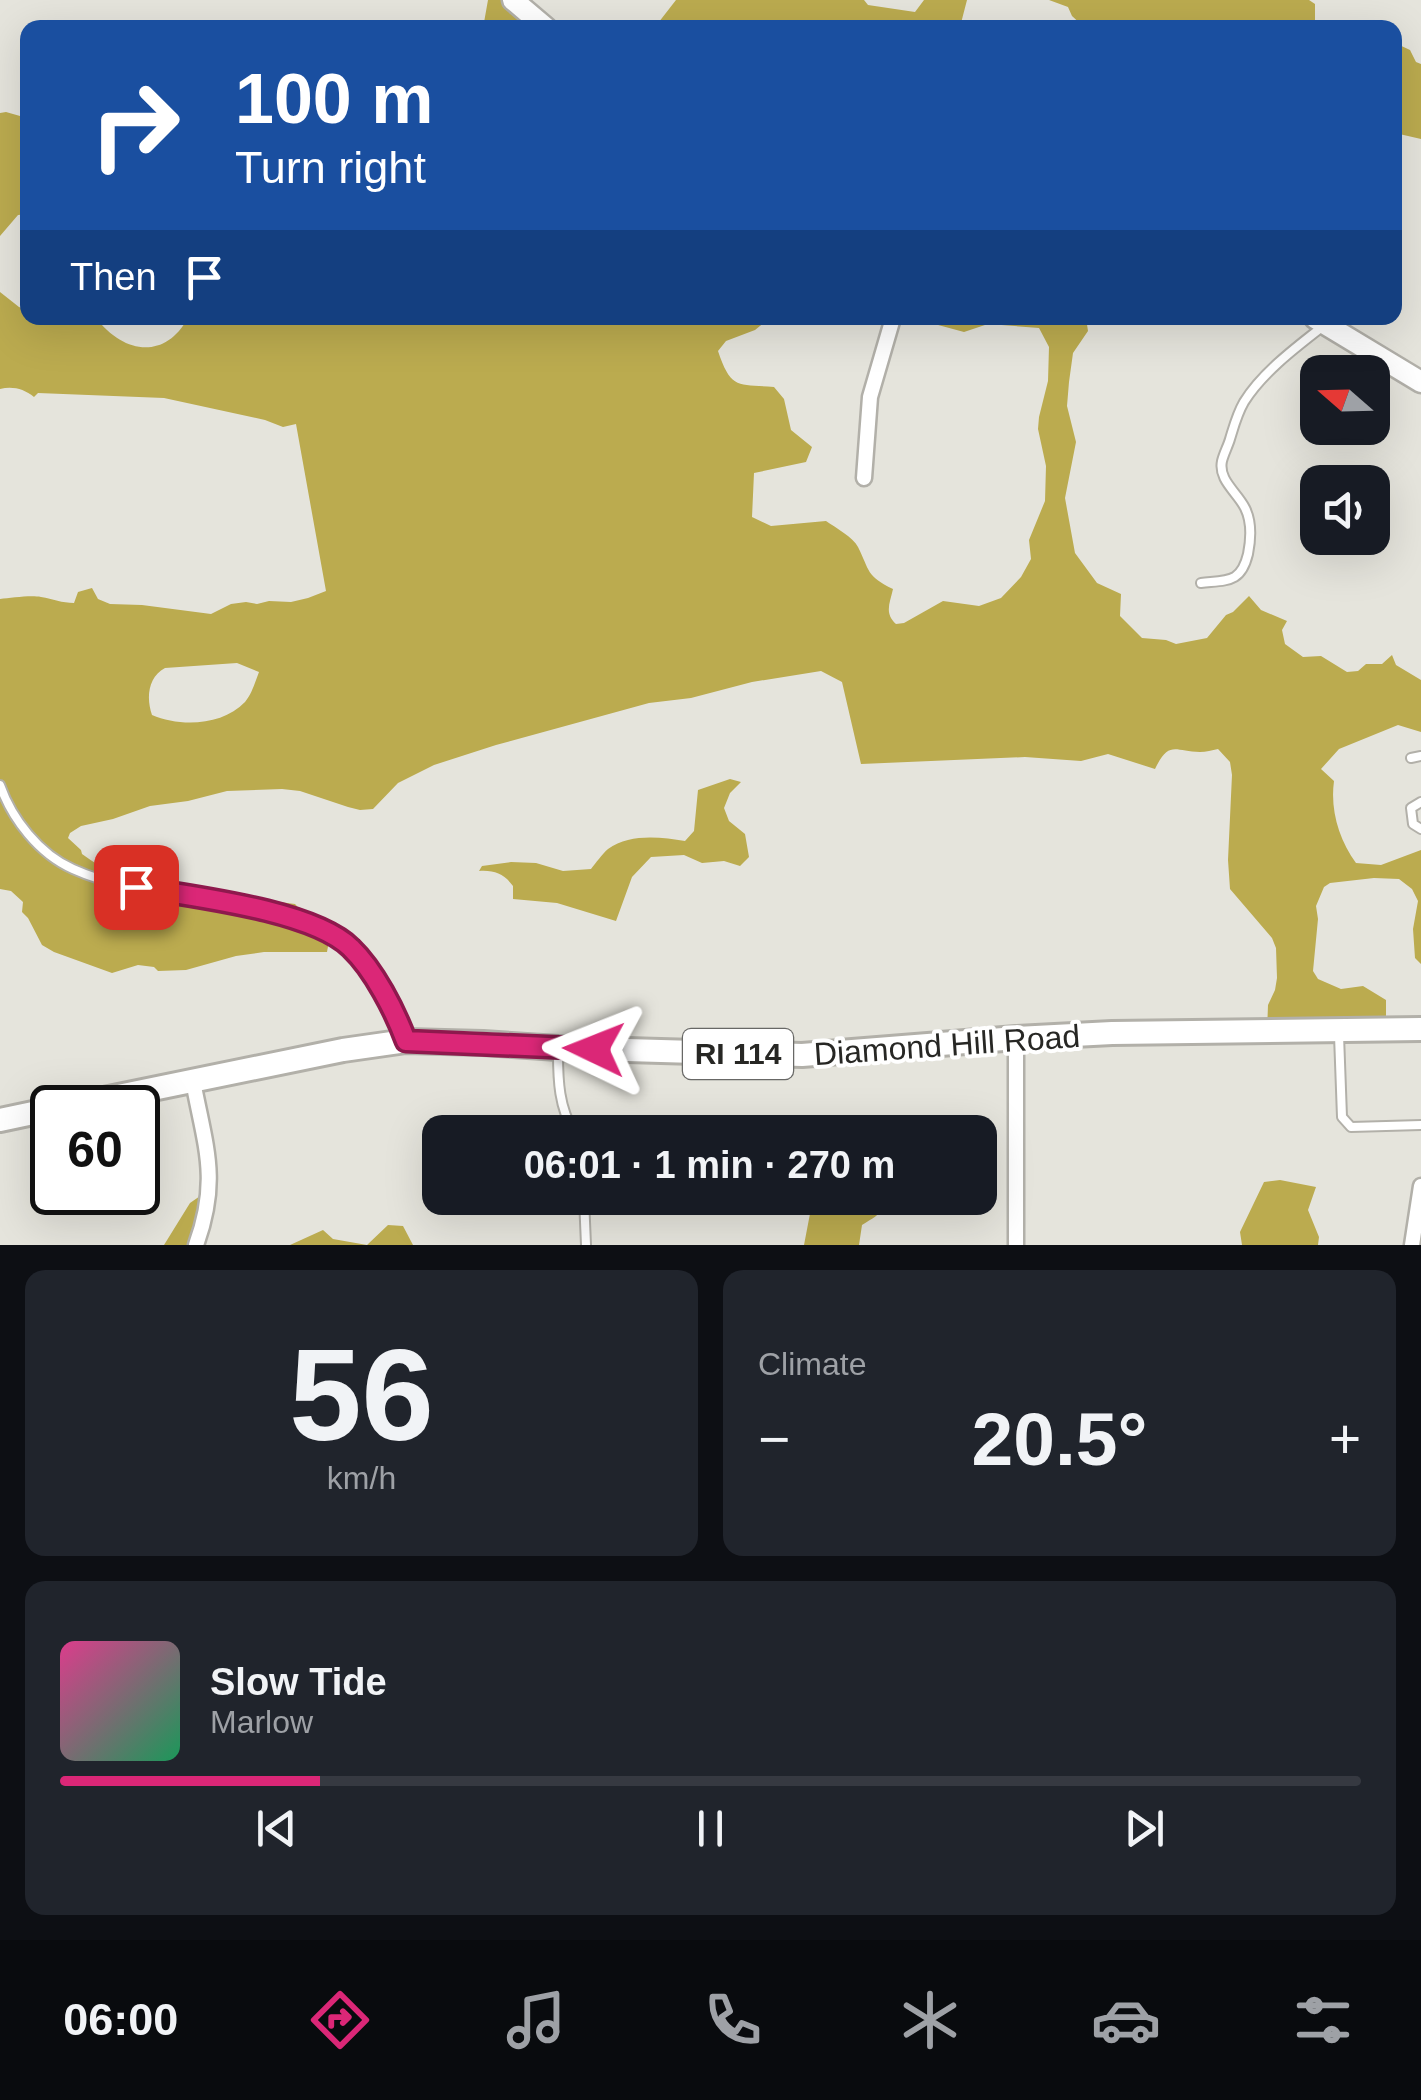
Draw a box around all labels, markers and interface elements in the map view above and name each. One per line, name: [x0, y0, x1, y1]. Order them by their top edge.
icon: right: [70, 60, 200, 190]
text: 100 m: [235, 60, 433, 138]
text: Turn right: [235, 142, 426, 193]
icon: arrive: [177, 250, 232, 305]
text: Then: [70, 256, 157, 298]
north arrow: [1300, 355, 1390, 445]
map controls: [1300, 355, 1390, 555]
button: sound: [1300, 465, 1390, 555]
pin: [94, 845, 179, 930]
icon: arrive: [109, 860, 164, 915]
position arrow: [542, 997, 646, 1101]
street label: Diamond Hill Road: [813, 1018, 1081, 1072]
road number: RI 114: [683, 1029, 793, 1079]
speed limit sign: 60: [30, 1085, 160, 1215]
text: 06:01 · 1 min · 270 m: [524, 1144, 895, 1186]
text: 56: [289, 1322, 434, 1468]
text: Climate: [758, 1346, 866, 1382]
text: 20.5°: [972, 1397, 1147, 1481]
text: −: [758, 1408, 790, 1470]
text: +: [1329, 1408, 1361, 1470]
text: km/h: [327, 1460, 396, 1496]
text: Slow Tide: [210, 1661, 387, 1703]
text: Marlow: [210, 1704, 313, 1740]
icon: previous: [249, 1801, 304, 1856]
icon: pause: [683, 1801, 738, 1856]
icon: next: [1117, 1801, 1172, 1856]
icon: directions: [305, 1985, 375, 2055]
icon: music: [501, 1985, 571, 2055]
icon: phone: [698, 1985, 768, 2055]
icon: climate: [895, 1985, 965, 2055]
icon: car: [1091, 1985, 1161, 2055]
icon: filters: [1288, 1985, 1358, 2055]
text: 06:00: [63, 1994, 178, 2045]

